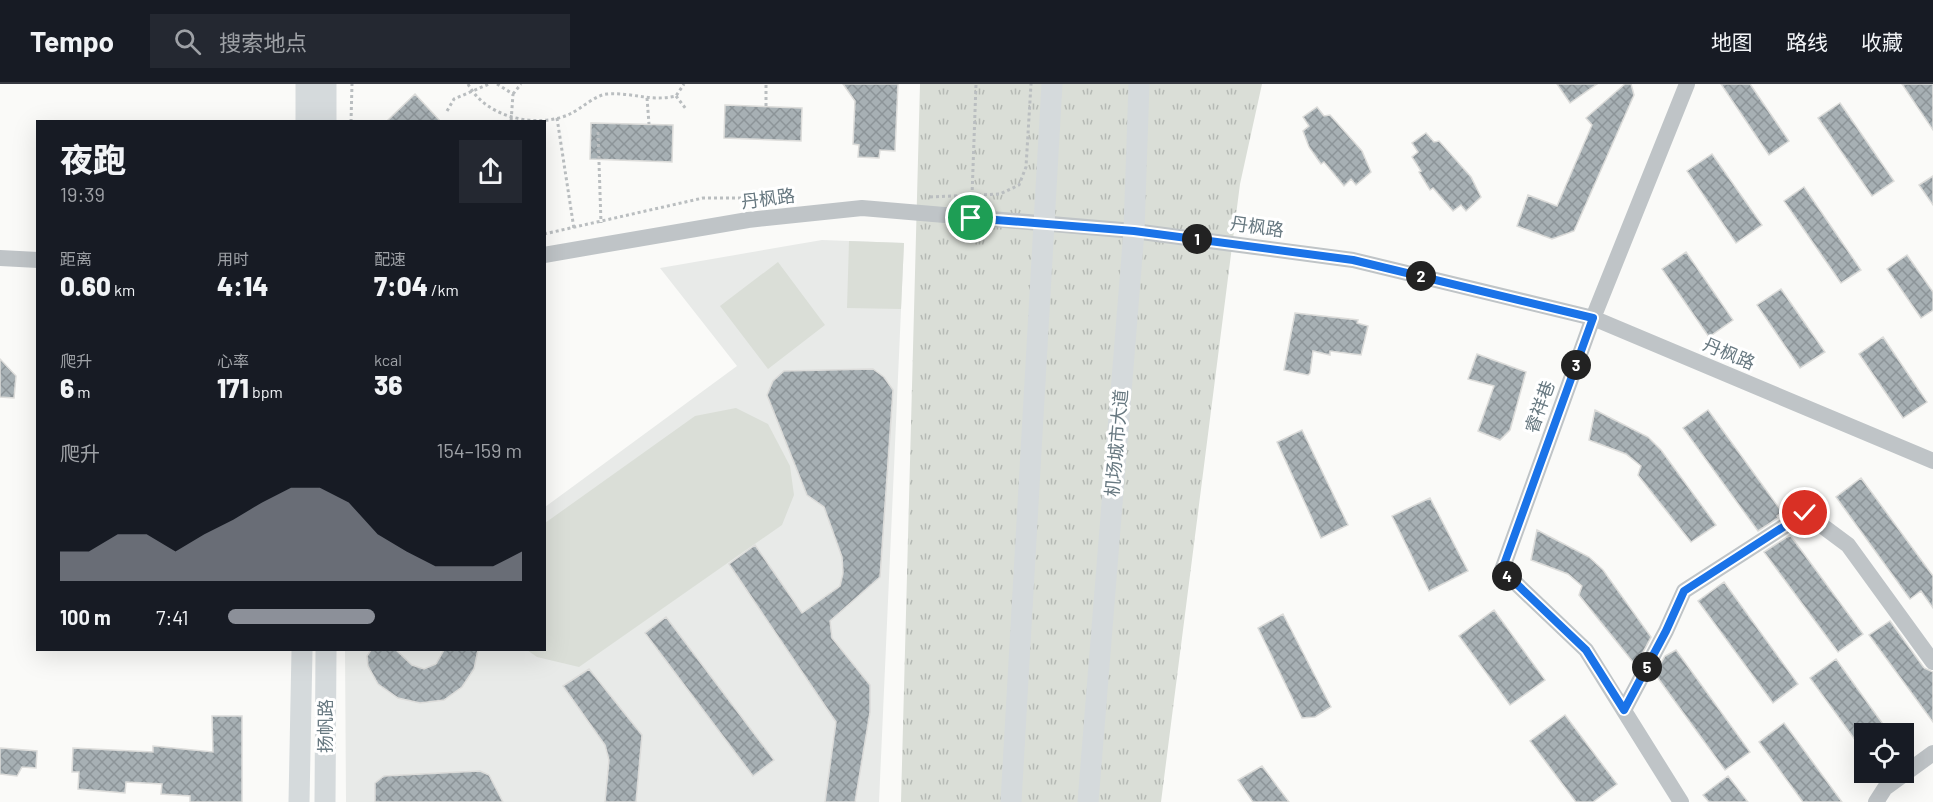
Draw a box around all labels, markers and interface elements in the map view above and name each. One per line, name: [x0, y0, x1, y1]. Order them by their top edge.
search box: [150, 14, 570, 68]
text: Tempo: [30, 24, 114, 58]
icon: search: [171, 25, 204, 58]
text: 搜索地点: [219, 29, 307, 55]
text: 地图: [1711, 29, 1753, 54]
text: 路线: [1786, 29, 1828, 54]
text: 收藏: [1861, 29, 1903, 54]
text: 夜跑: [60, 139, 126, 179]
button: share: [459, 140, 522, 203]
text: 19:39: [60, 182, 105, 206]
street label: 丹枫路: [740, 184, 796, 212]
pin: [945, 192, 996, 243]
icon: arrive: [954, 201, 987, 234]
street label: 丹枫路: [1229, 211, 1285, 241]
pin: 1: [1182, 224, 1212, 254]
text: 1: [1194, 229, 1200, 248]
text: 距离: [60, 249, 92, 268]
text: 用时: [217, 249, 249, 268]
text: 配速: [374, 249, 406, 268]
pin: 2: [1406, 261, 1436, 291]
text: 2: [1417, 266, 1425, 285]
text: 0.60: [60, 270, 111, 301]
text: 4:14: [217, 270, 268, 301]
text: 7:04: [374, 270, 428, 301]
text: km: [111, 280, 135, 299]
text: /km: [428, 280, 459, 299]
street label: 丹枫路: [1700, 332, 1759, 374]
text: kcal: [374, 350, 402, 369]
pin: 3: [1561, 350, 1591, 380]
text: 爬升: [60, 351, 92, 370]
text: 心率: [217, 351, 249, 370]
text: 3: [1572, 355, 1580, 374]
text: 36: [374, 369, 402, 400]
text: 6: [60, 372, 74, 403]
text: 171: [217, 372, 249, 403]
street label: 睿祥巷: [1519, 378, 1559, 436]
text: m: [74, 382, 91, 401]
text: bpm: [249, 382, 283, 401]
street label: 机场城市大道: [1100, 388, 1132, 498]
text: 154–159 m: [436, 438, 522, 462]
text: 爬升: [60, 441, 100, 465]
pin: [1779, 487, 1830, 538]
icon: check: [1788, 496, 1821, 529]
pin: 4: [1492, 561, 1522, 591]
text: 4: [1502, 566, 1512, 585]
text: 100 m: [60, 605, 111, 629]
text: 7:41: [156, 605, 188, 629]
pin: 5: [1632, 652, 1662, 682]
text: 5: [1643, 657, 1651, 676]
street label: 扬帆路: [314, 699, 336, 753]
map controls: [1854, 723, 1914, 783]
button: locate: [1854, 723, 1914, 783]

